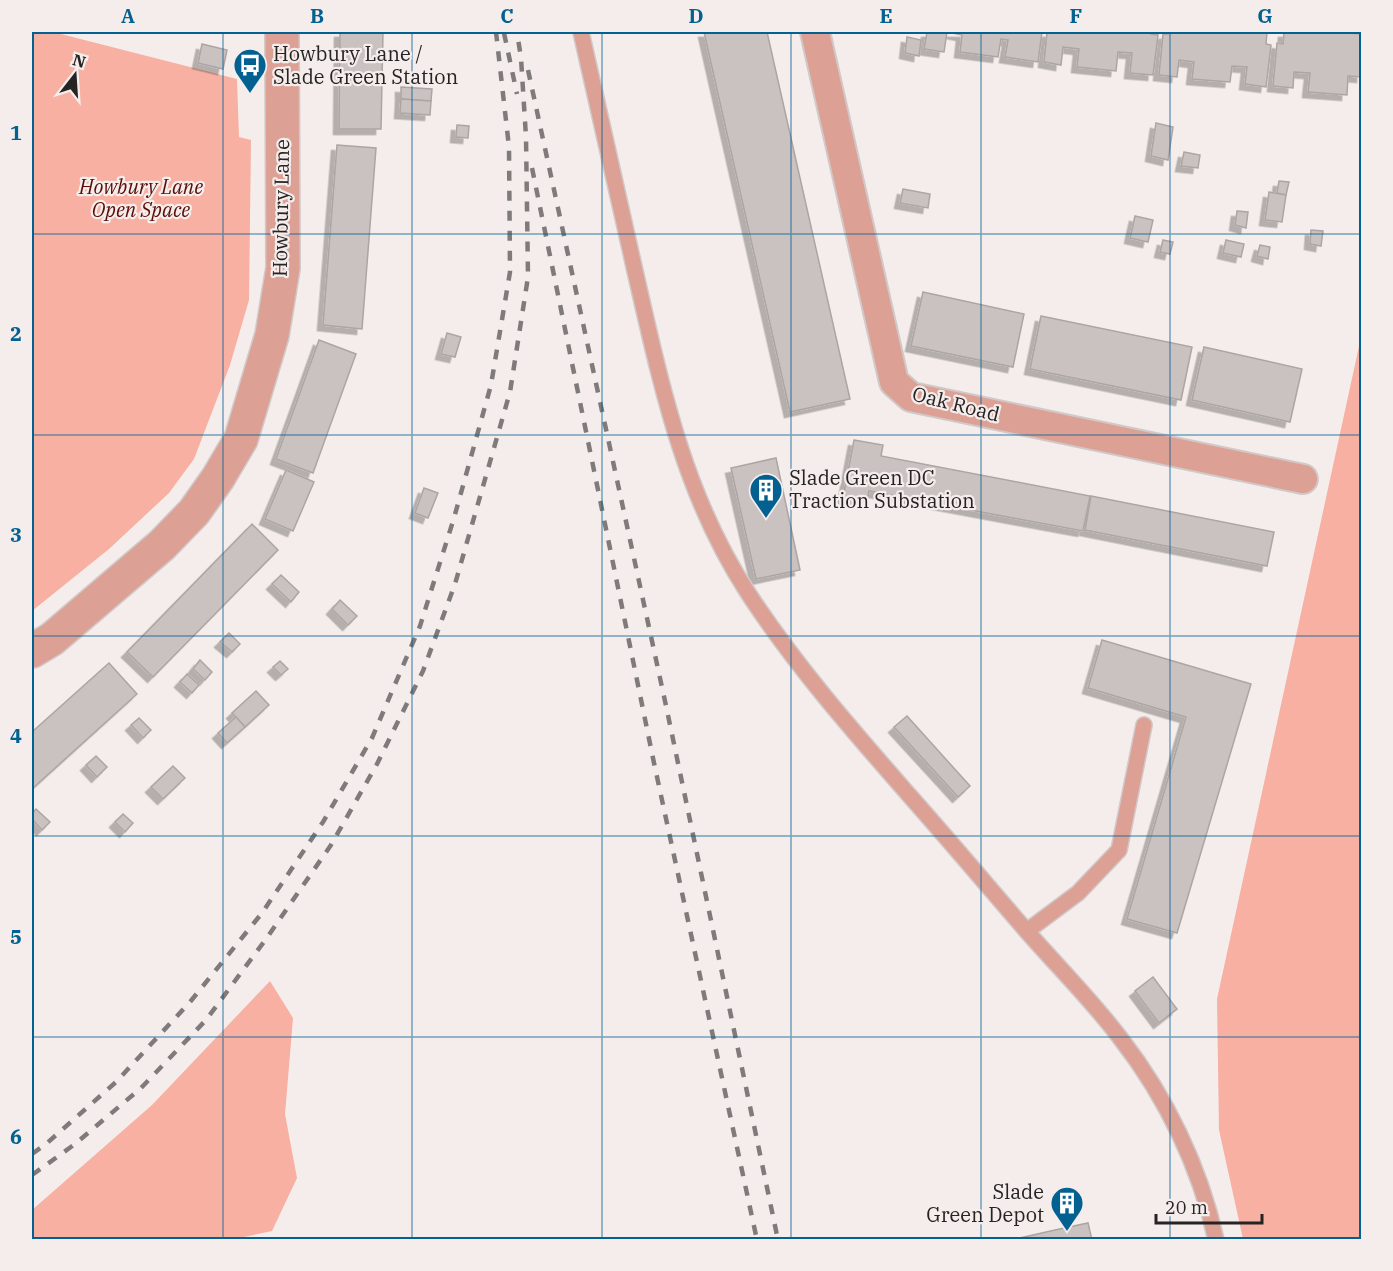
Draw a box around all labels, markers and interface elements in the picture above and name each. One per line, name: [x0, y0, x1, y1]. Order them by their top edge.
text: A: [121, 2, 135, 29]
text: B: [310, 2, 324, 29]
text: C: [500, 2, 514, 29]
text: D: [688, 2, 704, 29]
text: E: [879, 2, 893, 29]
text: F: [1070, 2, 1082, 29]
text: G: [1257, 2, 1273, 29]
place label: Howbury Lane / Slade Green Station: [273, 40, 459, 90]
north arrow: [45, 45, 105, 105]
bus stop icon: Howbury Lane / Slade Green Station: [232, 47, 268, 94]
text: N: [70, 49, 88, 72]
text: 1: [10, 119, 22, 146]
street label: Howbury Lane: [266, 139, 295, 277]
park label: Howbury Lane Open Space: [78, 173, 203, 223]
text: 2: [10, 320, 22, 347]
street label: Oak Road: [910, 380, 1003, 427]
place label: Slade Green DC Traction Substation: [789, 464, 975, 514]
building icon: Slade Green DC Traction Substation: [748, 472, 784, 519]
text: 3: [10, 521, 22, 548]
text: 4: [10, 722, 22, 749]
text: 5: [10, 923, 22, 950]
text: 6: [10, 1123, 22, 1150]
place label: Slade Green Depot: [926, 1178, 1044, 1228]
building icon: Slade Green Depot: [1049, 1185, 1085, 1232]
scale bar: [1156, 1187, 1262, 1225]
text: 20 m: [1165, 1196, 1208, 1219]

